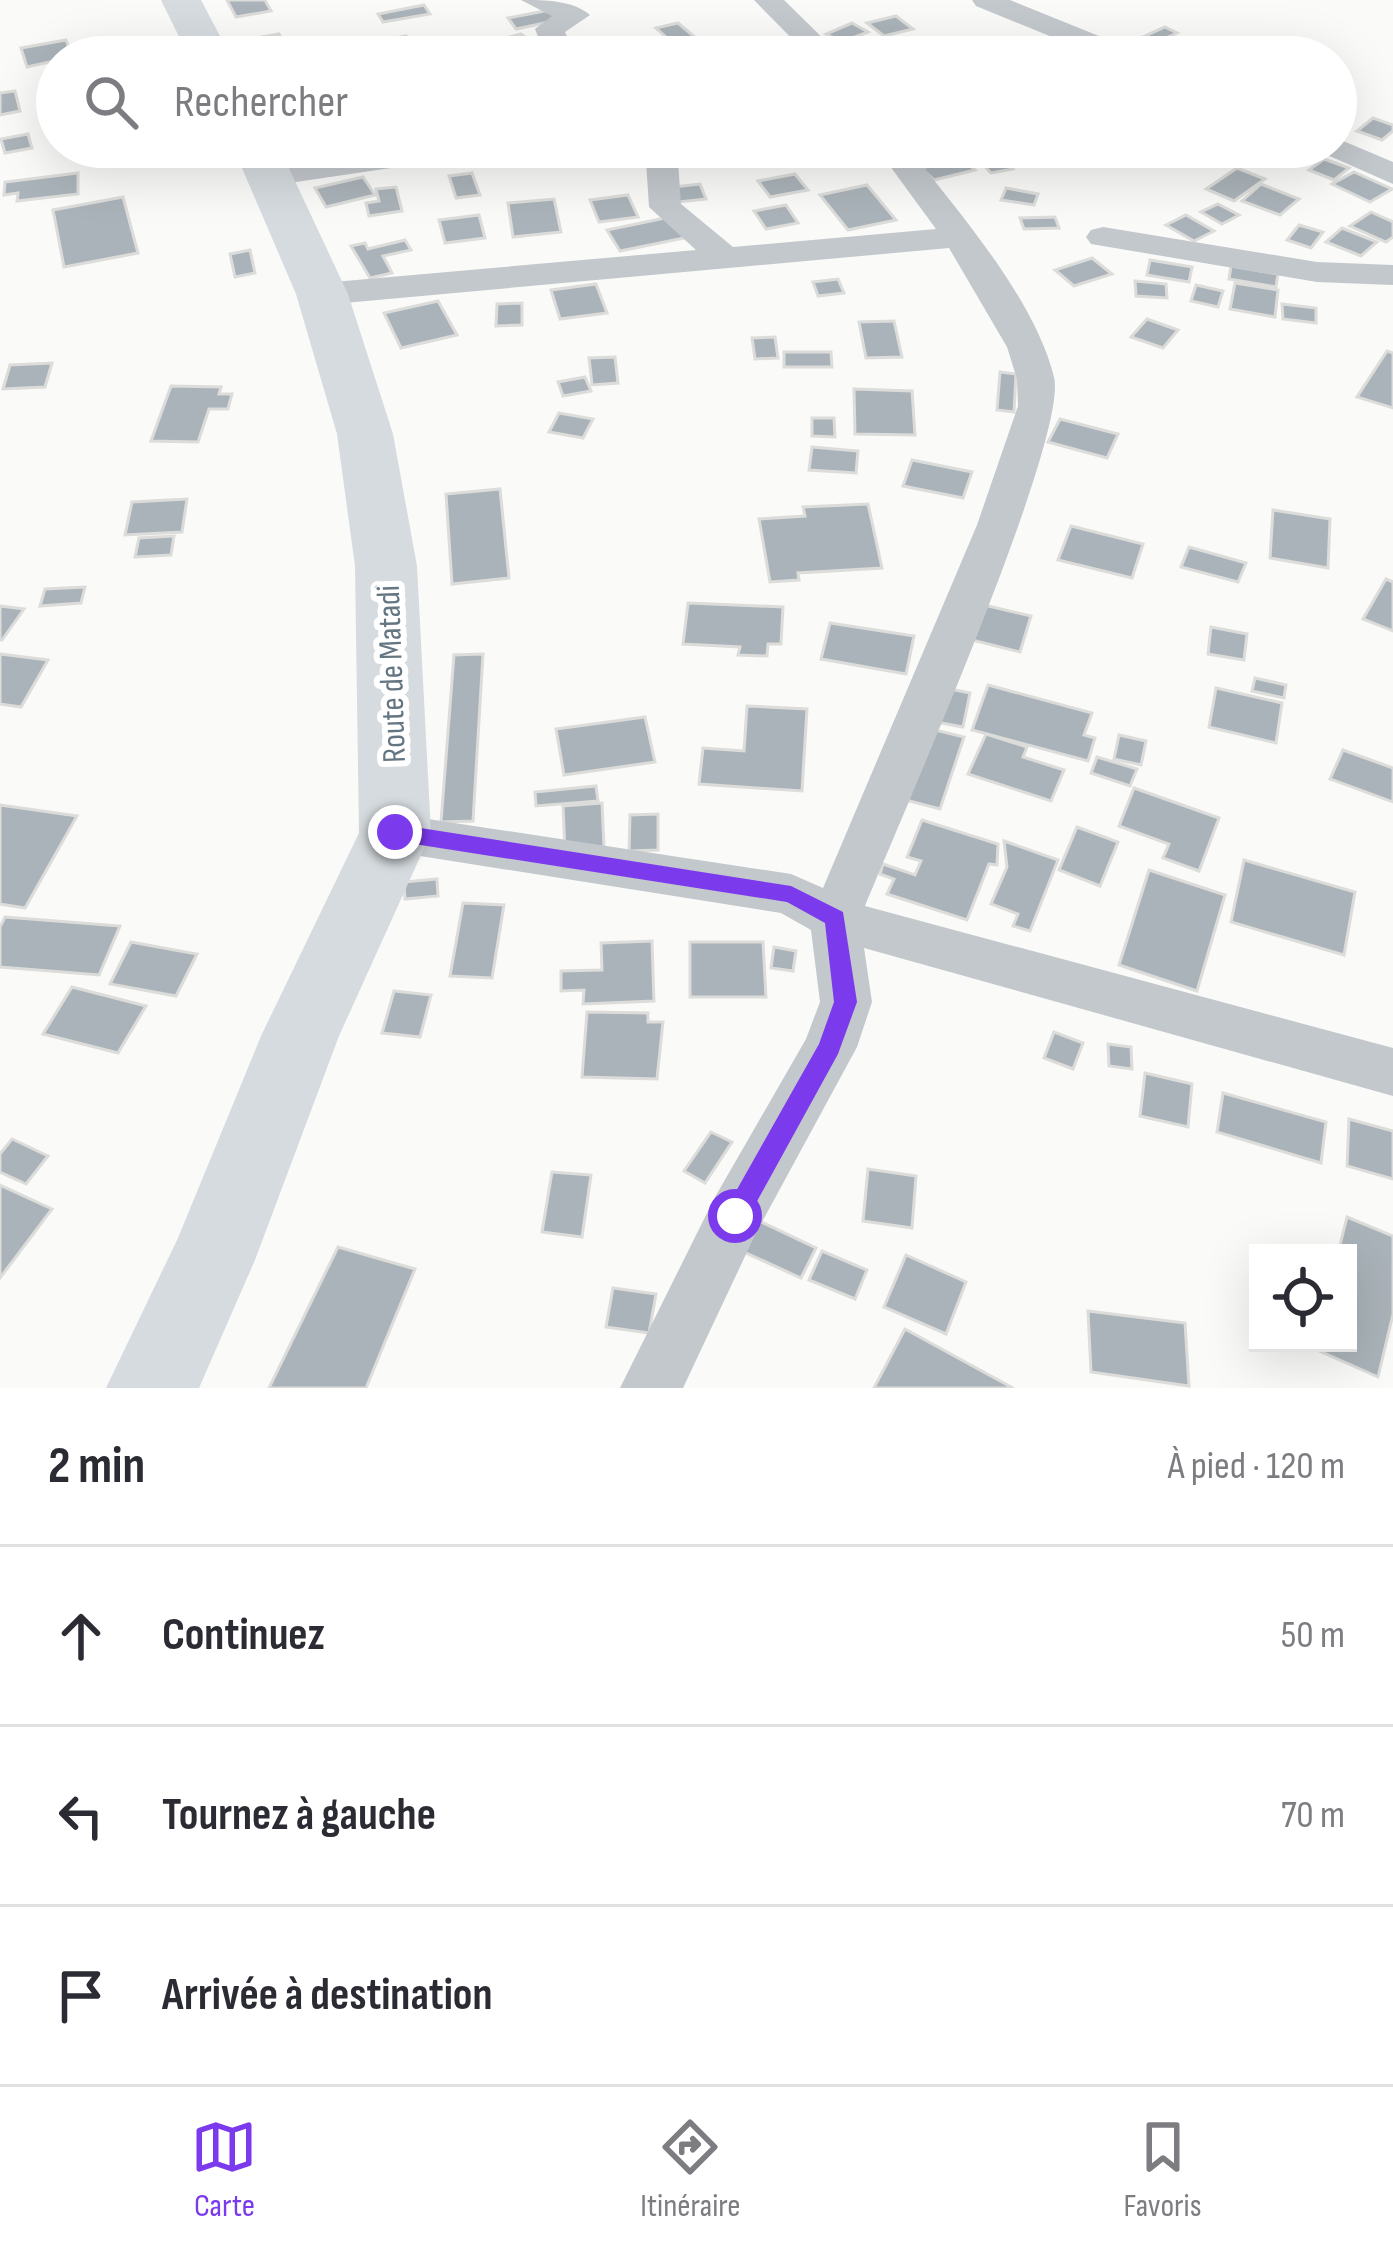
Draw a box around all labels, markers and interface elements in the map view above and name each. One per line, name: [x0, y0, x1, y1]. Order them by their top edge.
search box: [36, 36, 1357, 168]
icon: search: [78, 69, 144, 135]
text: Rechercher: [174, 75, 348, 130]
street label: Route de Matadi: [369, 584, 415, 763]
route end: [368, 805, 422, 859]
route start: [708, 1189, 762, 1243]
map controls: [1249, 1244, 1357, 1352]
button: locate: [1249, 1244, 1357, 1352]
text: 2 min: [48, 1436, 145, 1497]
text: À pied · 120 m: [1168, 1443, 1345, 1490]
icon: ahead: [48, 1603, 114, 1669]
text: Continuez: [162, 1608, 325, 1663]
text: 50 m: [1281, 1612, 1345, 1659]
icon: left: [48, 1783, 114, 1849]
text: Tournez à gauche: [162, 1788, 436, 1843]
text: 70 m: [1281, 1792, 1345, 1839]
icon: arrive: [48, 1963, 114, 2029]
text: Arrivée à destination: [162, 1968, 492, 2023]
tab: Carte: [191, 2114, 257, 2226]
tab: Itinéraire: [640, 2114, 741, 2226]
tab: Favoris: [1123, 2114, 1202, 2226]

